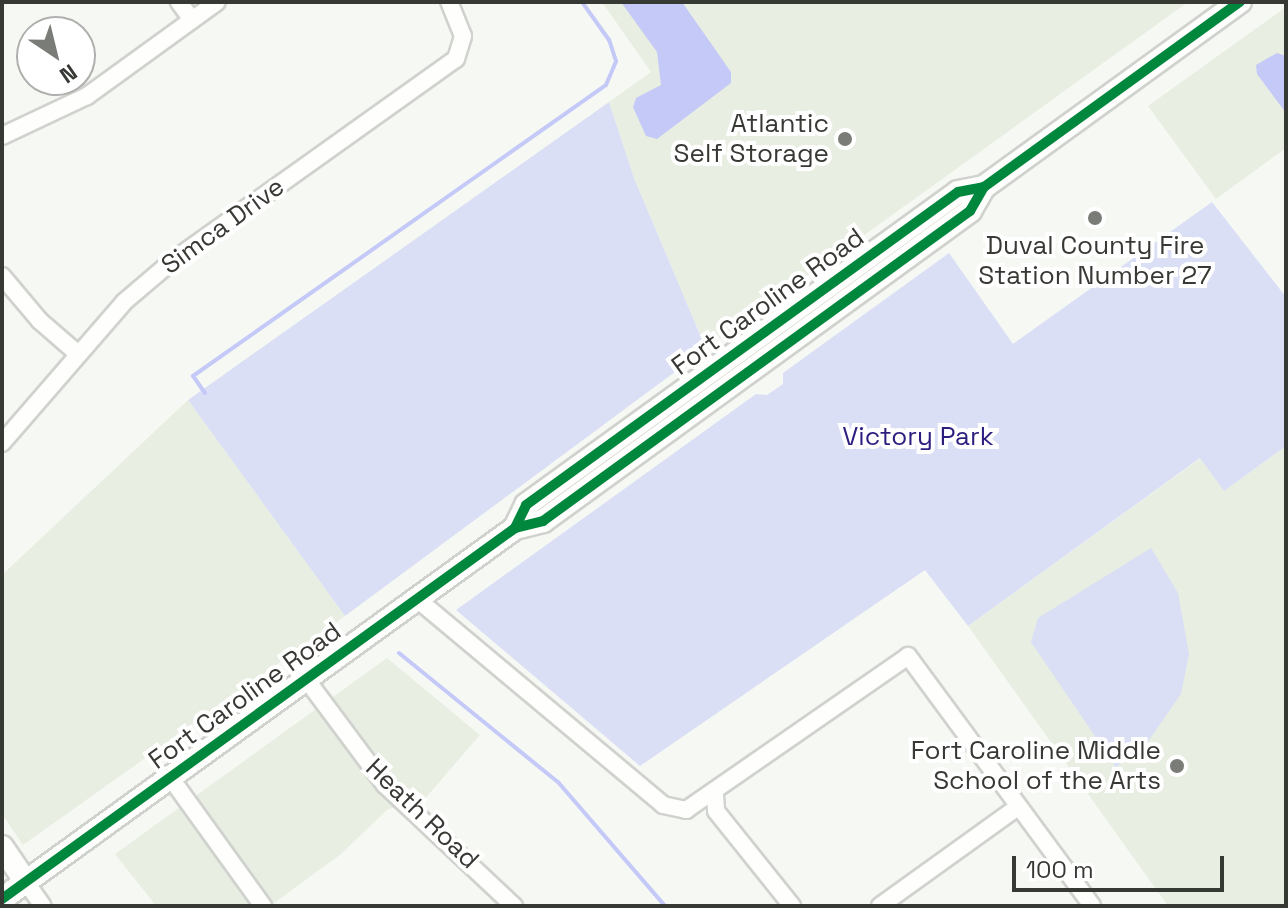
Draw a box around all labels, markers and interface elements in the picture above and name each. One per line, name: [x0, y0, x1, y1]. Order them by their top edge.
north arrow: [16, 16, 96, 96]
text: N: [55, 58, 83, 90]
place label: Atlantic Self Storage: [674, 108, 829, 170]
marker: Atlantic Self Storage: [836, 130, 854, 148]
street label: Simca Drive: [156, 171, 290, 281]
marker: Duval County Fire Station Number 27: [1086, 209, 1104, 227]
street label: Fort Caroline Road: [666, 222, 870, 382]
place label: Duval County Fire Station Number 27: [978, 230, 1212, 292]
park label: Victory Park: [842, 421, 994, 453]
street label: Fort Caroline Road: [143, 616, 347, 776]
place label: Fort Caroline Middle School of the Arts: [911, 735, 1161, 796]
street label: Heath Road: [359, 752, 485, 876]
marker: Fort Caroline Middle School of the Arts: [1168, 757, 1186, 775]
scale bar: [1016, 840, 1228, 890]
text: 100 m: [1026, 854, 1094, 885]

